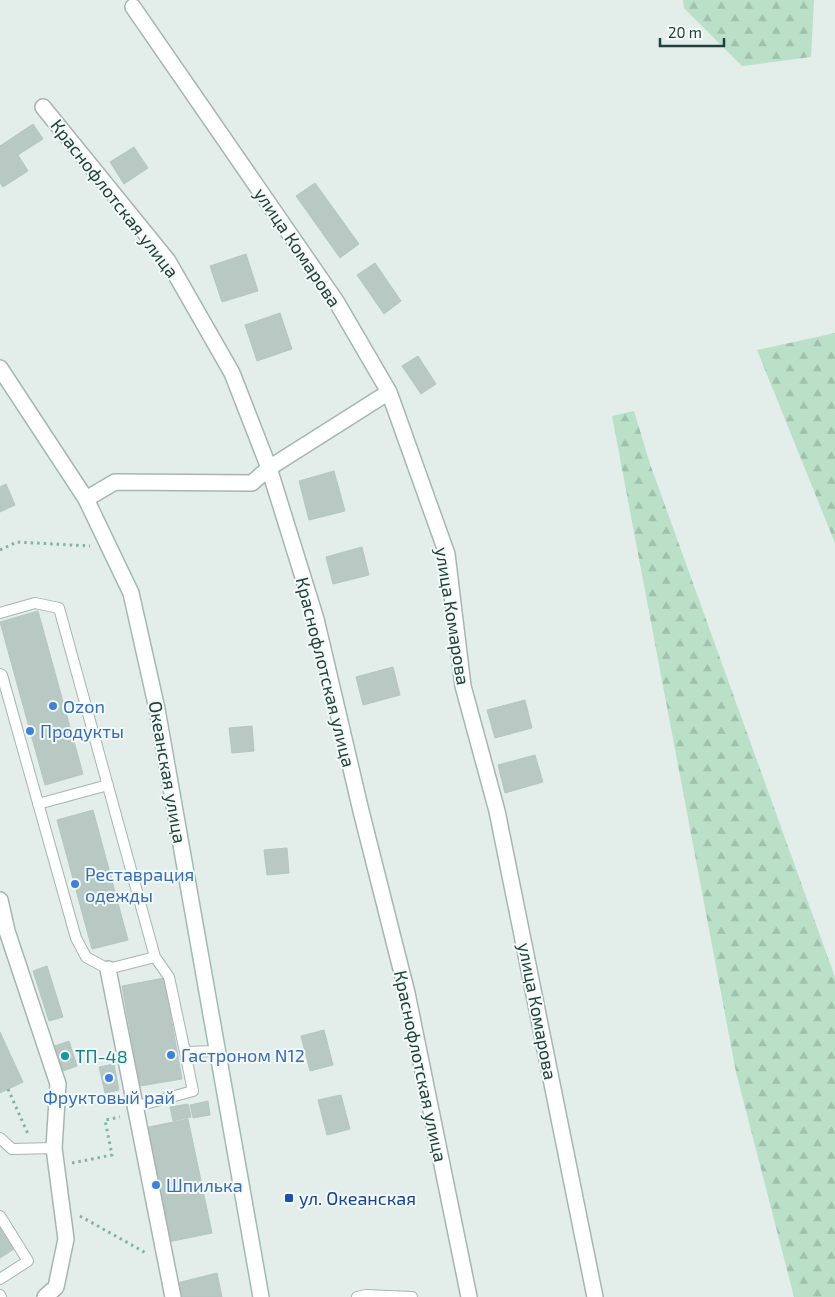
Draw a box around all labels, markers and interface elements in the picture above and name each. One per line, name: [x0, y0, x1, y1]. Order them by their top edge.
scale bar: [660, 15, 724, 47]
text: 20 m: [668, 23, 702, 41]
street label: Краснофлотская улица: [46, 114, 184, 282]
street label: улица Комарова: [250, 183, 346, 311]
street label: улица Комарова: [431, 545, 475, 687]
street label: Краснофлотская улица: [292, 575, 360, 769]
place label: Ozon: [63, 695, 105, 717]
street label: Океанская улица: [145, 699, 191, 845]
marker: Ozon: [47, 700, 59, 712]
place label: Продукты: [40, 720, 124, 742]
marker: Продукты: [24, 725, 36, 737]
place label: Реставрация одежды: [85, 863, 194, 906]
marker: Реставрация одежды: [69, 878, 81, 890]
street label: улица Комарова: [514, 941, 562, 1081]
street label: Краснофлотская улица: [390, 968, 452, 1164]
place label: Гастроном N12: [181, 1044, 305, 1066]
place label: ТП-48: [75, 1045, 128, 1067]
marker: Гастроном N12: [165, 1049, 177, 1061]
marker: ТП-48: [59, 1050, 71, 1062]
marker: Фруктовый рай: [103, 1072, 115, 1084]
place label: Фруктовый рай: [43, 1086, 175, 1108]
place label: Шпилька: [166, 1174, 243, 1196]
marker: Шпилька: [150, 1179, 162, 1191]
place label: ул. Океанская: [299, 1187, 416, 1209]
marker: ул. Океанская: [283, 1192, 295, 1204]

